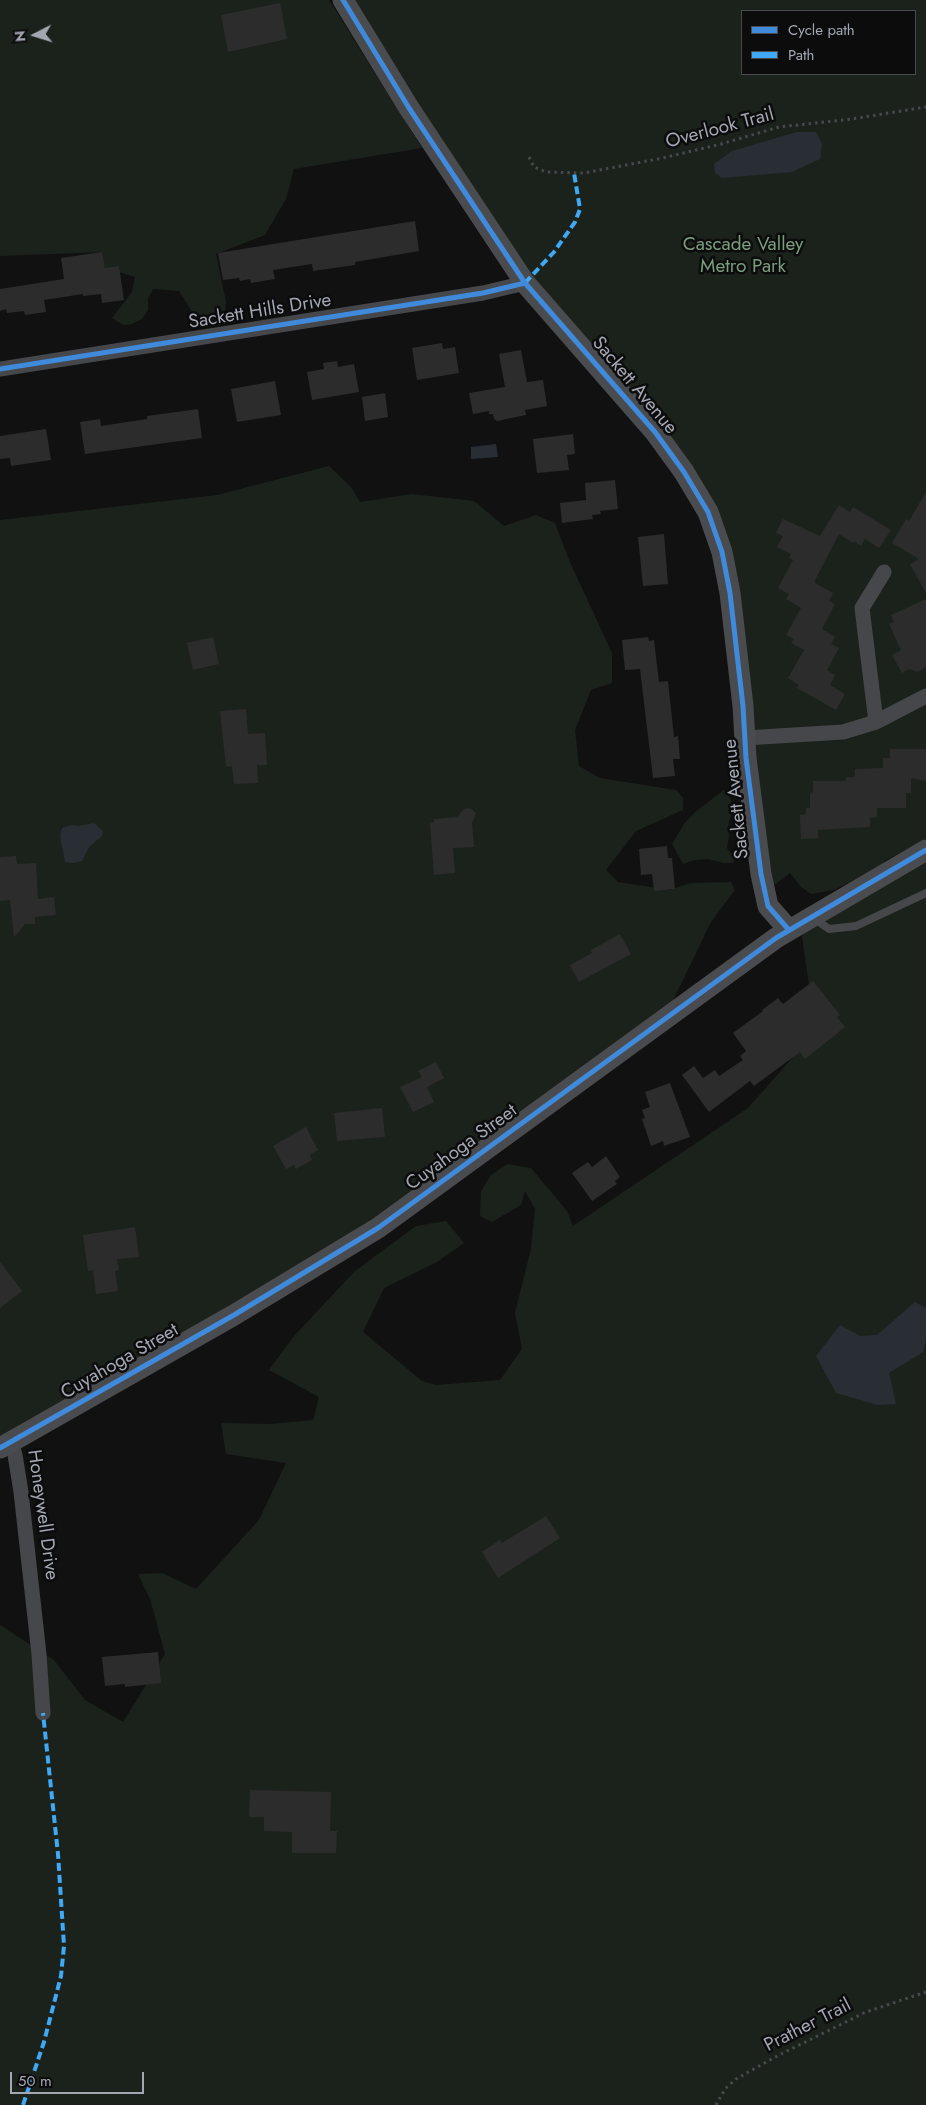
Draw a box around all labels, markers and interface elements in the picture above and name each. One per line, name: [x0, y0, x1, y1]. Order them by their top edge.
north arrow: [10, 10, 60, 60]
legend: [741, 10, 916, 75]
text: Cycle path: [788, 19, 855, 41]
text: N: [10, 30, 31, 43]
text: Path: [788, 44, 814, 66]
street label: Overlook Trail: [663, 104, 777, 154]
park label: Cascade Valley Metro Park: [683, 234, 803, 278]
street label: Sackett Hills Drive: [187, 289, 333, 335]
street label: Sackett Avenue: [587, 333, 681, 439]
street label: Sackett Avenue: [719, 738, 755, 860]
street label: Cuyahoga Street: [402, 1100, 522, 1196]
street label: Cuyahoga Street: [57, 1319, 183, 1405]
street label: Honeywell Drive: [22, 1448, 62, 1582]
street label: Prather Trail: [761, 1994, 855, 2058]
scale bar: [12, 2062, 146, 2094]
text: 50 m: [18, 2070, 52, 2092]

